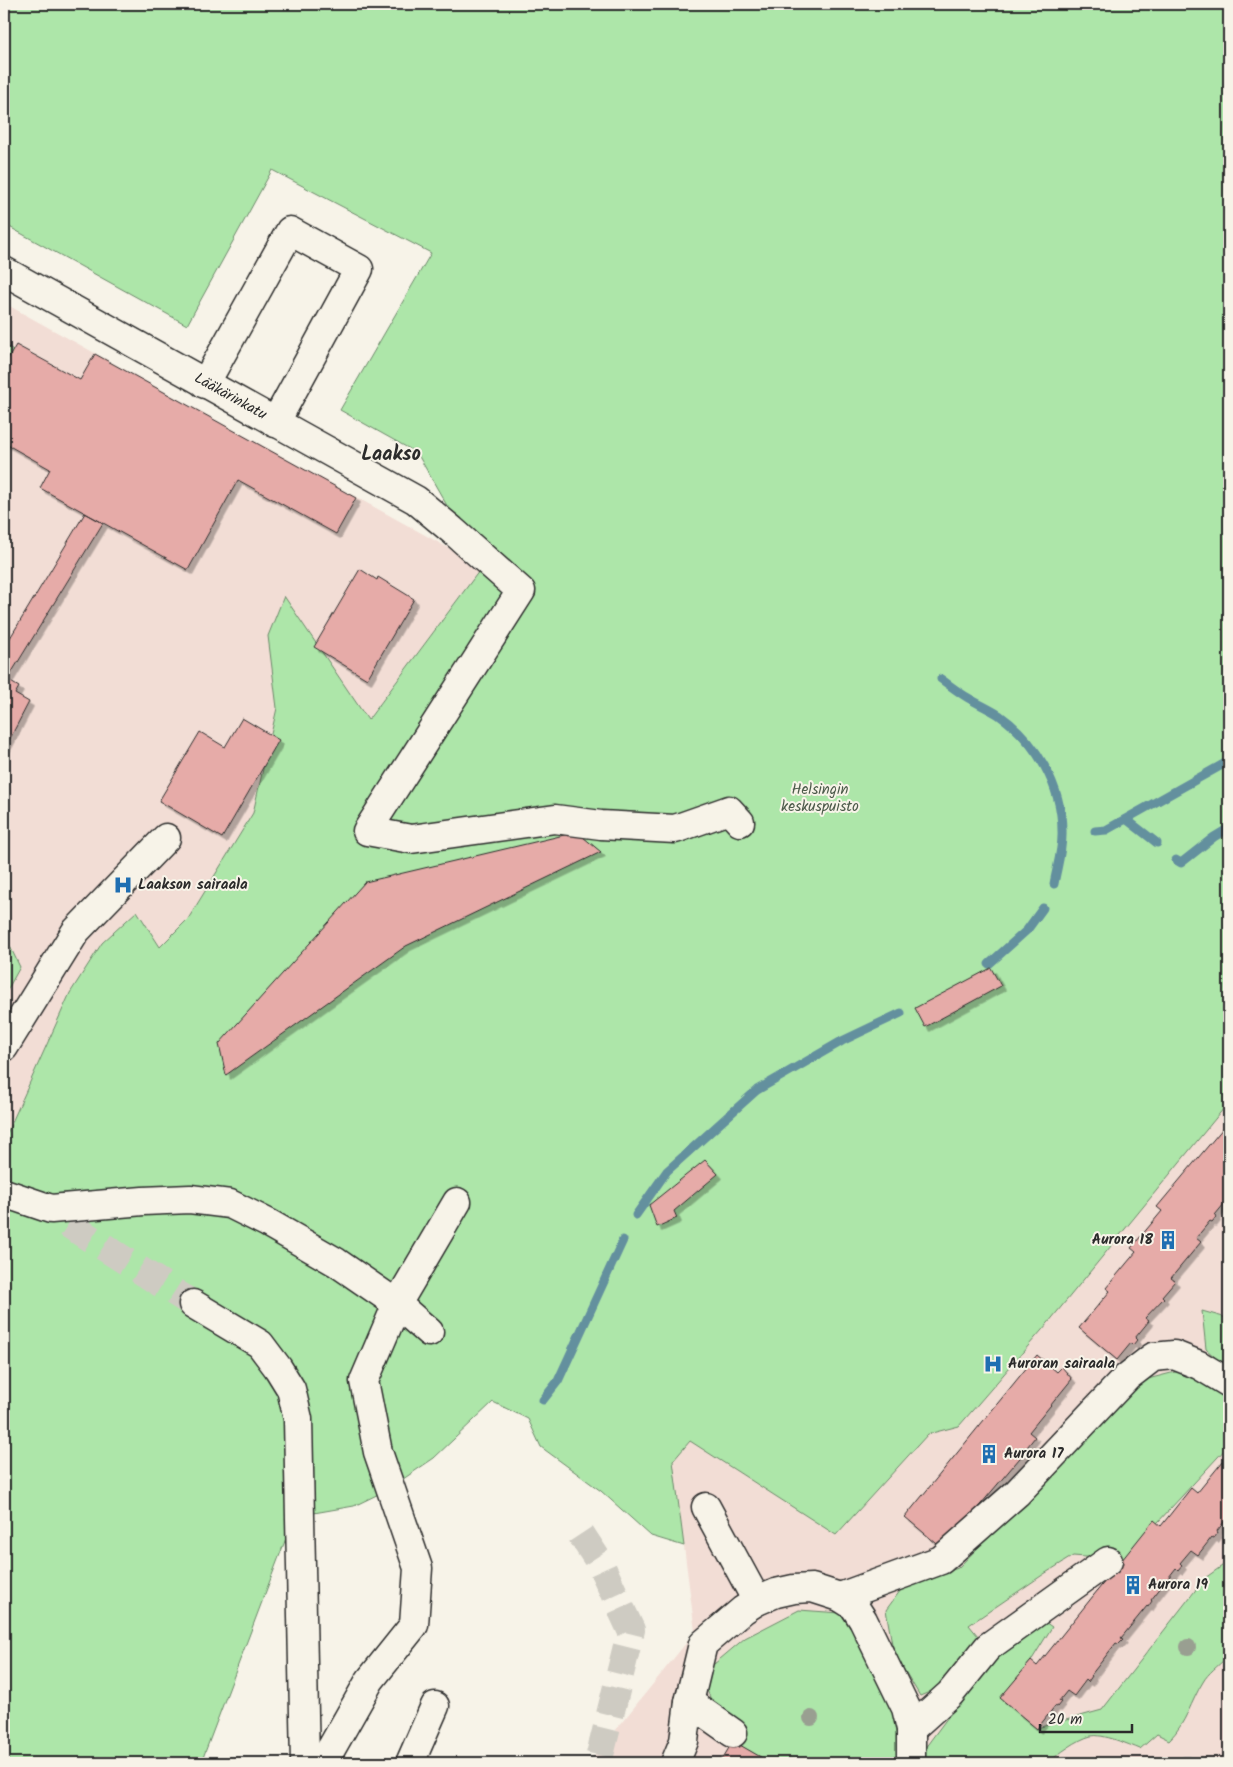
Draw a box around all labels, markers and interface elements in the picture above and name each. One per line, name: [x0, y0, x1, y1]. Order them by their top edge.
street label: Lääkärinkatu: [189, 367, 271, 427]
district label: Laakso: [361, 439, 421, 471]
park label: Helsingin keskuspuisto: [781, 778, 859, 819]
place label: Laakson sairaala: [138, 873, 248, 897]
hospital icon: Laakson sairaala: [112, 874, 134, 896]
place label: Aurora 18: [1092, 1228, 1153, 1252]
building icon: Aurora 18: [1157, 1229, 1179, 1251]
place label: Auroran sairaala: [1008, 1352, 1115, 1376]
hospital icon: Auroran sairaala: [982, 1353, 1004, 1375]
place label: Aurora 17: [1004, 1442, 1064, 1466]
building icon: Aurora 17: [978, 1443, 1000, 1465]
place label: Aurora 19: [1148, 1573, 1208, 1597]
building icon: Aurora 19: [1122, 1574, 1144, 1596]
scale bar: [1040, 1702, 1133, 1734]
text: 20 m: [1048, 1708, 1082, 1732]

